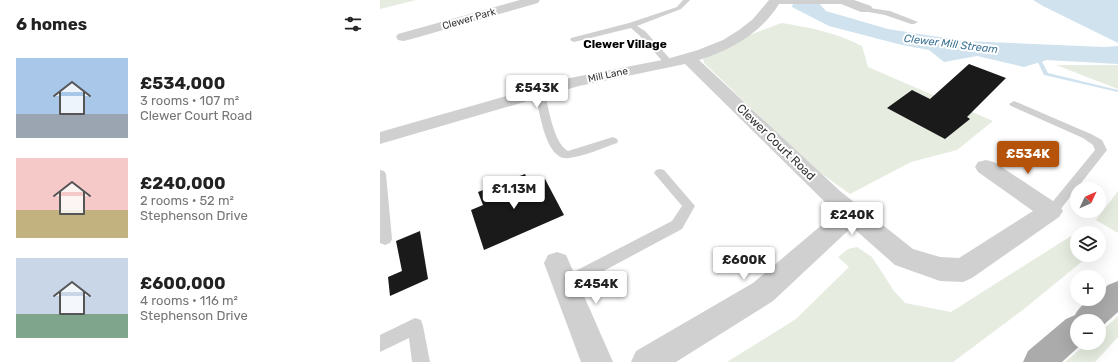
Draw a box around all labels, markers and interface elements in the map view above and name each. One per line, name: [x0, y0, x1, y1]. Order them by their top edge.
street label: Clewer Park: [441, 5, 498, 32]
icon: filters: [342, 13, 364, 35]
text: 6 homes: [16, 14, 87, 34]
water label: Clewer Mill Stream: [903, 32, 999, 56]
district label: Clewer Village: [583, 37, 667, 51]
street label: Mill Lane: [587, 65, 629, 85]
text: £534,000: [140, 73, 225, 93]
icon: home: [48, 74, 96, 122]
pin: £543K: [509, 75, 565, 109]
text: £543K: [515, 80, 559, 95]
text: 3 rooms · 107 m²: [140, 93, 239, 108]
street label: Clewer Court Road: [734, 101, 818, 183]
text: Clewer Court Road: [140, 108, 252, 123]
pin: £534K: [1000, 141, 1056, 175]
text: £534K: [1006, 146, 1050, 161]
text: £240,000: [140, 173, 226, 193]
icon: home: [48, 174, 96, 222]
pin: £1.13M: [481, 176, 547, 210]
text: £1.13M: [492, 181, 536, 196]
north arrow: [1070, 182, 1106, 218]
map controls: [1070, 182, 1106, 350]
text: 2 rooms · 52 m²: [140, 193, 234, 208]
pin: £240K: [824, 202, 880, 236]
text: £240K: [830, 207, 874, 222]
text: Stephenson Drive: [140, 208, 248, 223]
button: layers: [1070, 226, 1106, 262]
pin: £600K: [716, 247, 772, 281]
text: £600K: [722, 252, 766, 267]
button: +: [1070, 270, 1106, 306]
pin: £454K: [568, 271, 624, 305]
text: £600,000: [140, 273, 226, 293]
icon: home: [48, 274, 96, 322]
text: £454K: [574, 276, 618, 291]
text: 4 rooms · 116 m²: [140, 293, 238, 308]
text: Stephenson Drive: [140, 308, 248, 323]
button: −: [1070, 314, 1106, 350]

